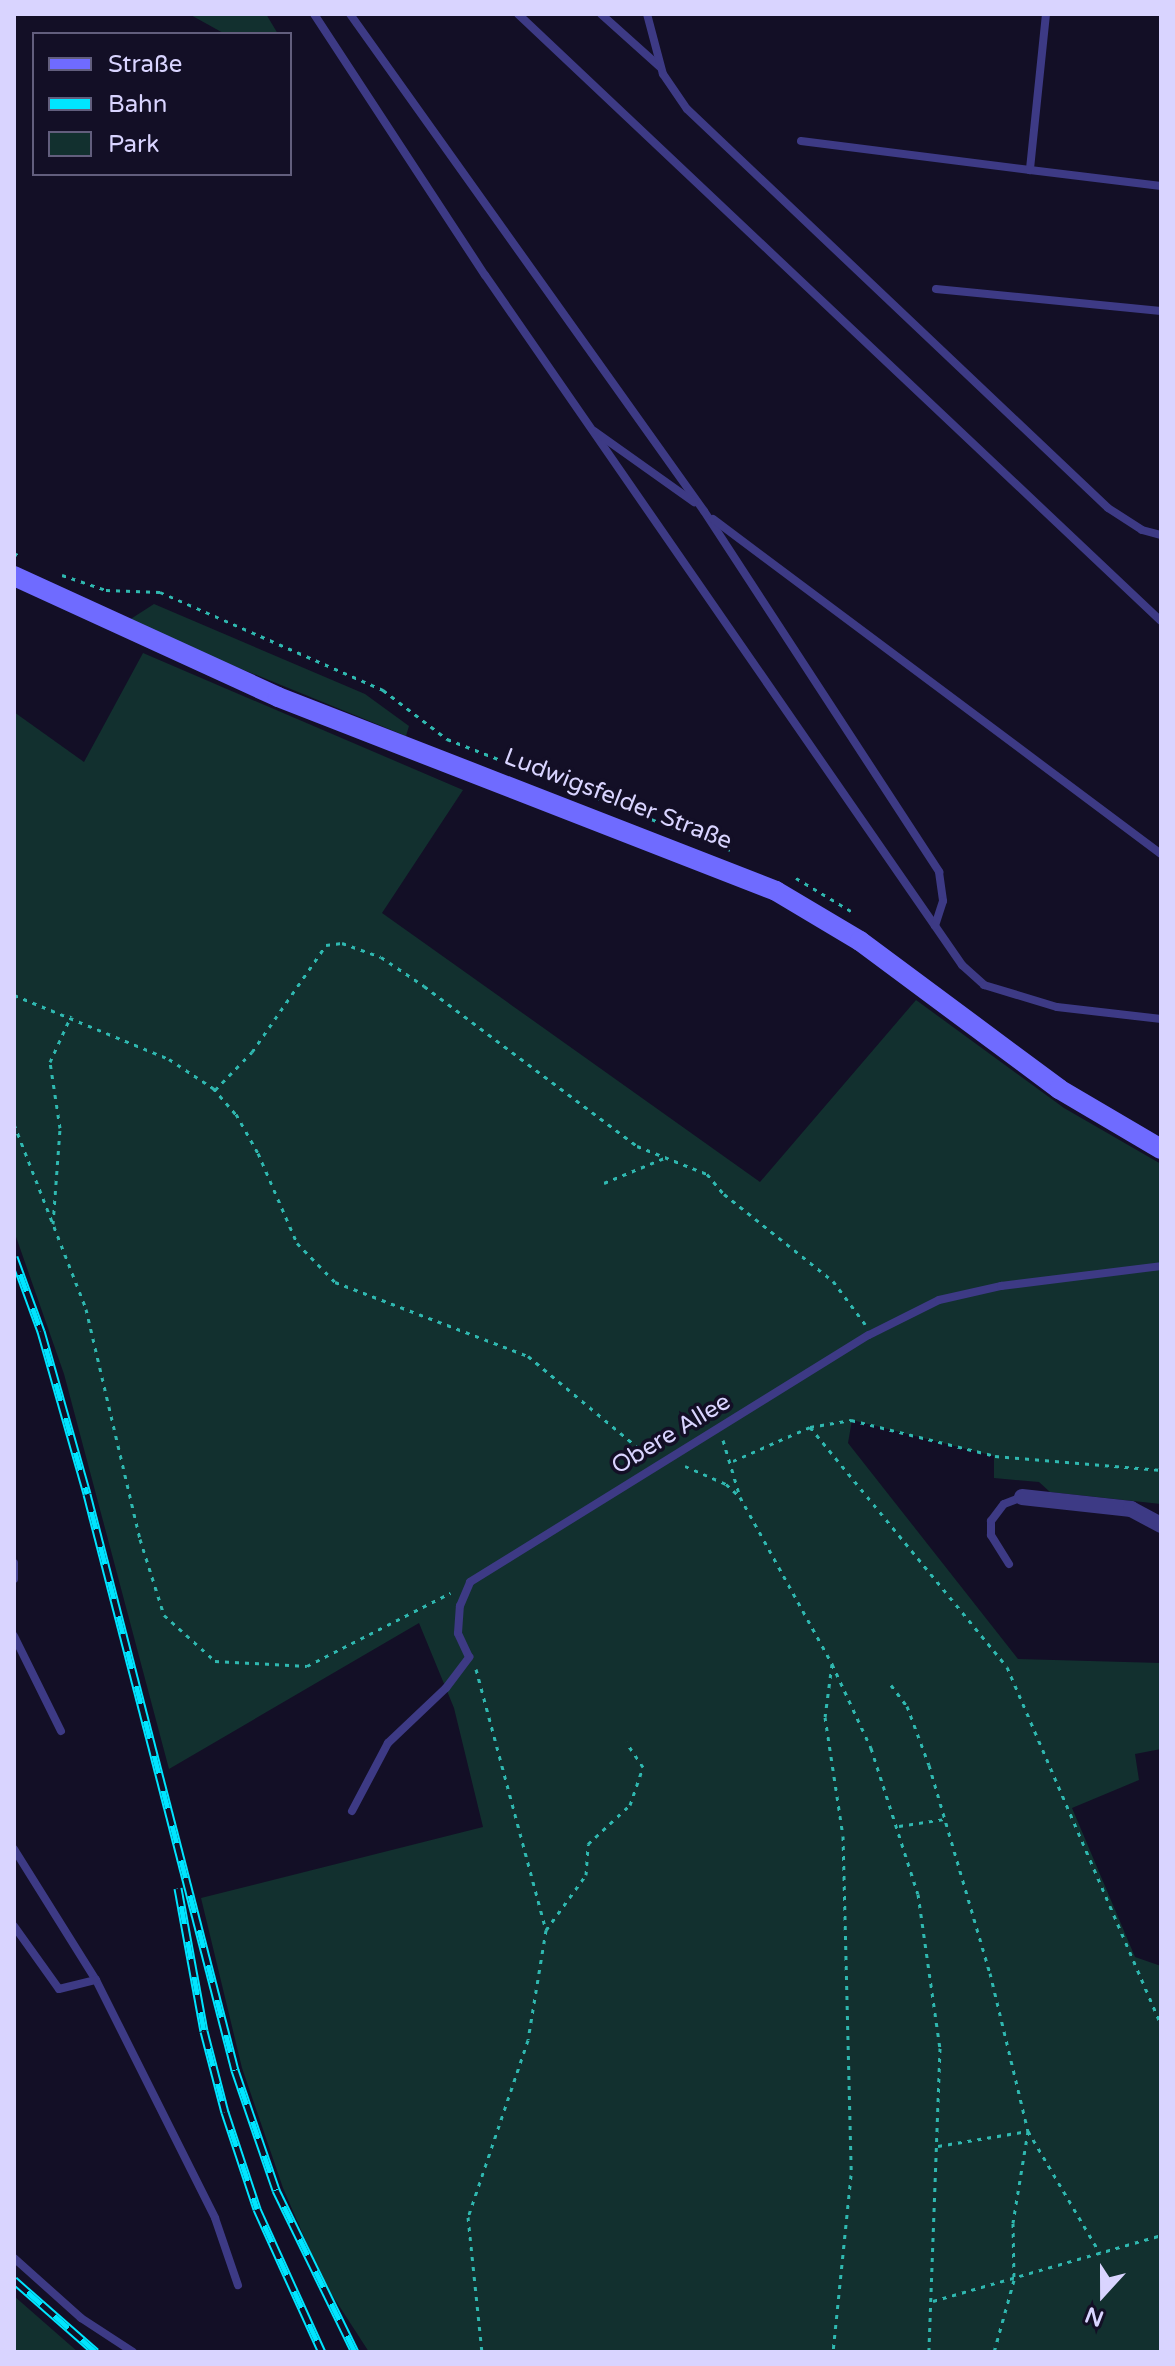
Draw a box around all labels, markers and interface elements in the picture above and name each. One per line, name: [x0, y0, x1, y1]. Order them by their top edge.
legend: [32, 32, 292, 176]
text: Straße: [108, 50, 182, 79]
text: Bahn: [108, 90, 167, 119]
text: Park: [108, 130, 159, 159]
street label: Ludwigsfelder Straße: [500, 742, 736, 856]
street label: Obere Allee: [606, 1387, 736, 1481]
north arrow: [1063, 2254, 1143, 2334]
text: N: [1081, 2301, 1107, 2332]

